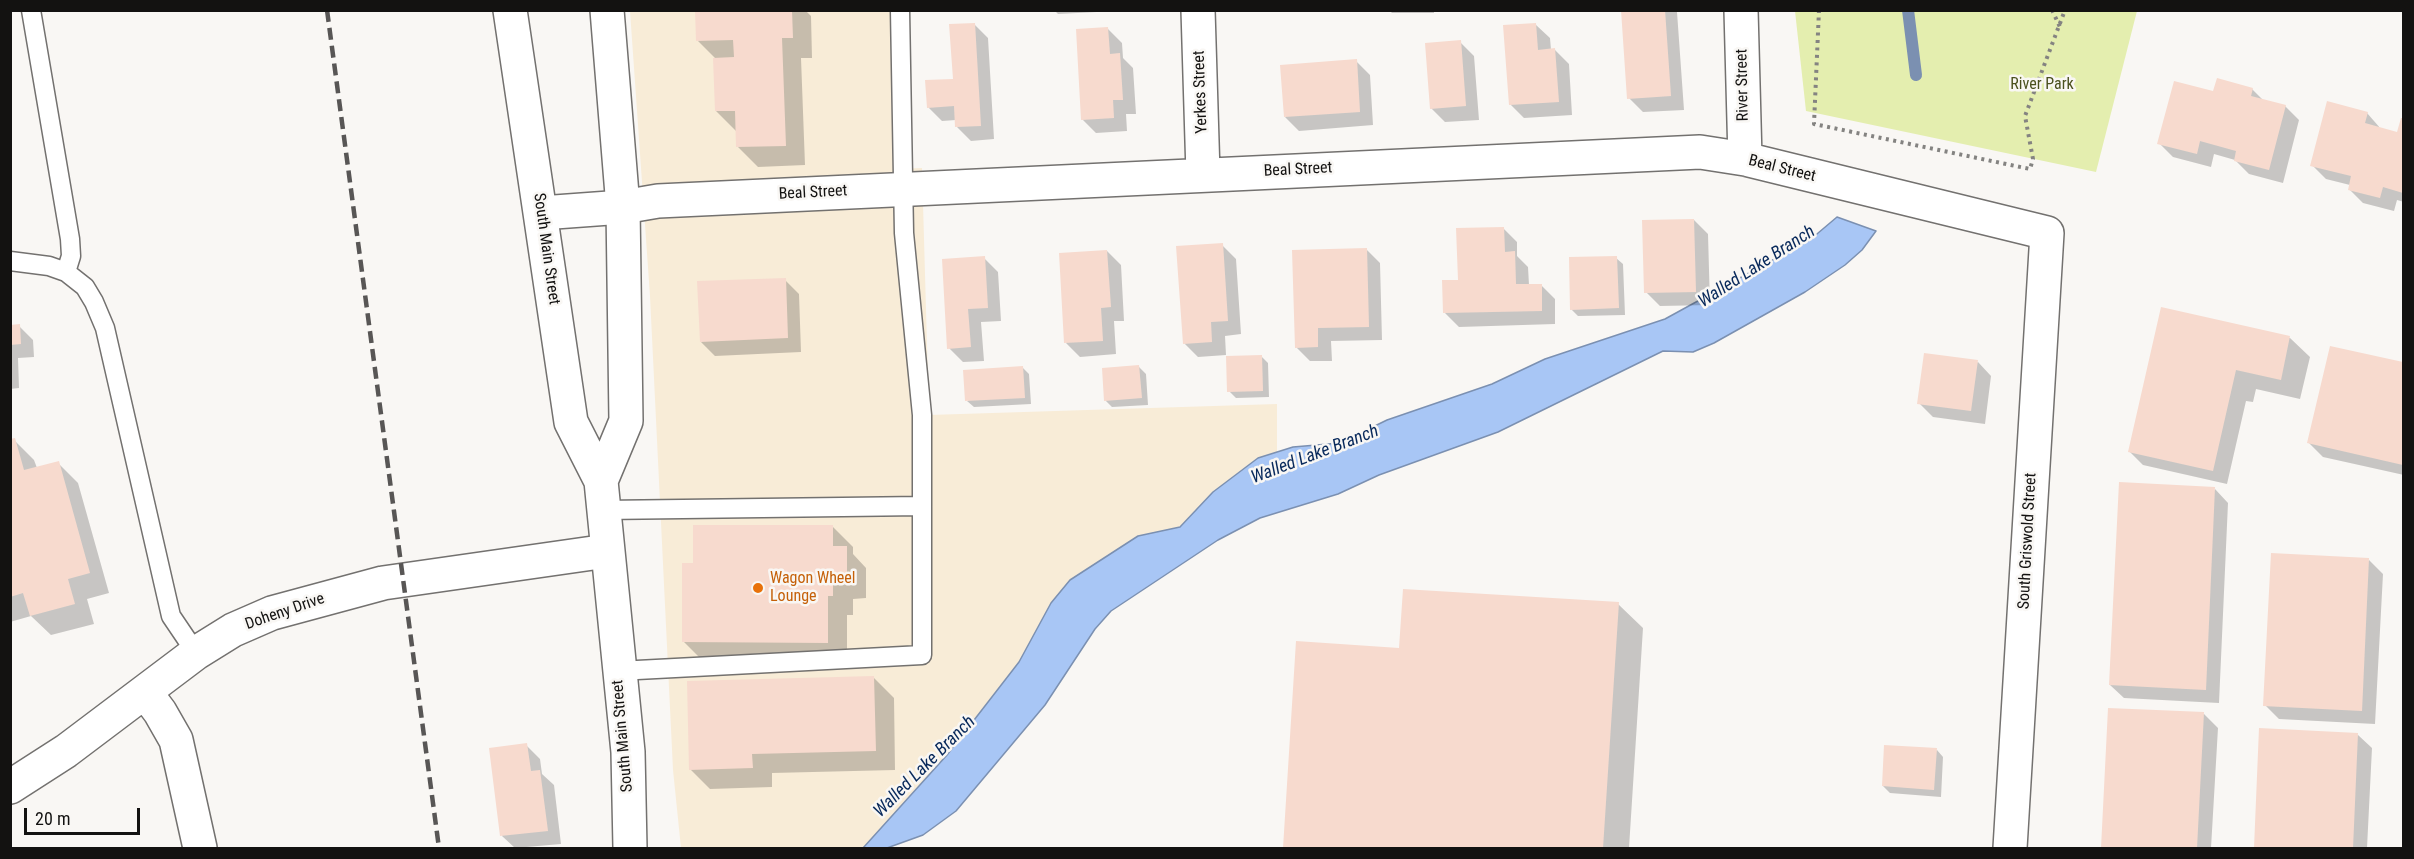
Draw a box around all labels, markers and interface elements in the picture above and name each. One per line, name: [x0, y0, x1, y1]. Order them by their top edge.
street label: River Street: [1733, 49, 1753, 121]
street label: Yerkes Street: [1190, 50, 1212, 134]
park label: River Park: [2010, 75, 2074, 95]
street label: Beal Street: [1746, 151, 1818, 187]
street label: Beal Street: [1263, 159, 1333, 181]
street label: Beal Street: [778, 182, 848, 204]
street label: South Main Street: [529, 192, 563, 306]
water label: Walled Lake Branch: [1695, 221, 1819, 313]
water label: Walled Lake Branch: [1248, 421, 1382, 489]
street label: South Griswold Street: [2015, 472, 2041, 610]
place label: Wagon Wheel Lounge: [770, 569, 856, 607]
marker: Wagon Wheel Lounge: [751, 581, 765, 595]
street label: Doheny Drive: [243, 590, 327, 634]
street label: South Main Street: [609, 679, 637, 793]
water label: Walled Lake Branch: [870, 712, 980, 822]
scale bar: [27, 796, 142, 834]
text: 20 m: [35, 808, 70, 829]

